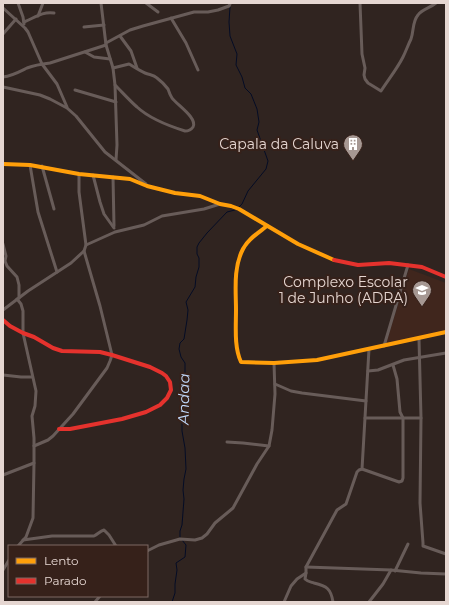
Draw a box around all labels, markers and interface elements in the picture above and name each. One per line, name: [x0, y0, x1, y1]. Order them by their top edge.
building icon: Capala da Caluva: [342, 133, 364, 161]
place label: Capala da Caluva: [219, 135, 339, 153]
place label: Complexo Escolar 1 de Junho (ADRA): [279, 273, 408, 307]
school or university icon: Complexo Escolar 1 de Junho (ADRA): [411, 279, 433, 307]
water label: Andaa: [174, 373, 193, 426]
legend: [8, 545, 148, 597]
text: Lento: [44, 553, 79, 568]
text: Parado: [44, 573, 87, 588]

